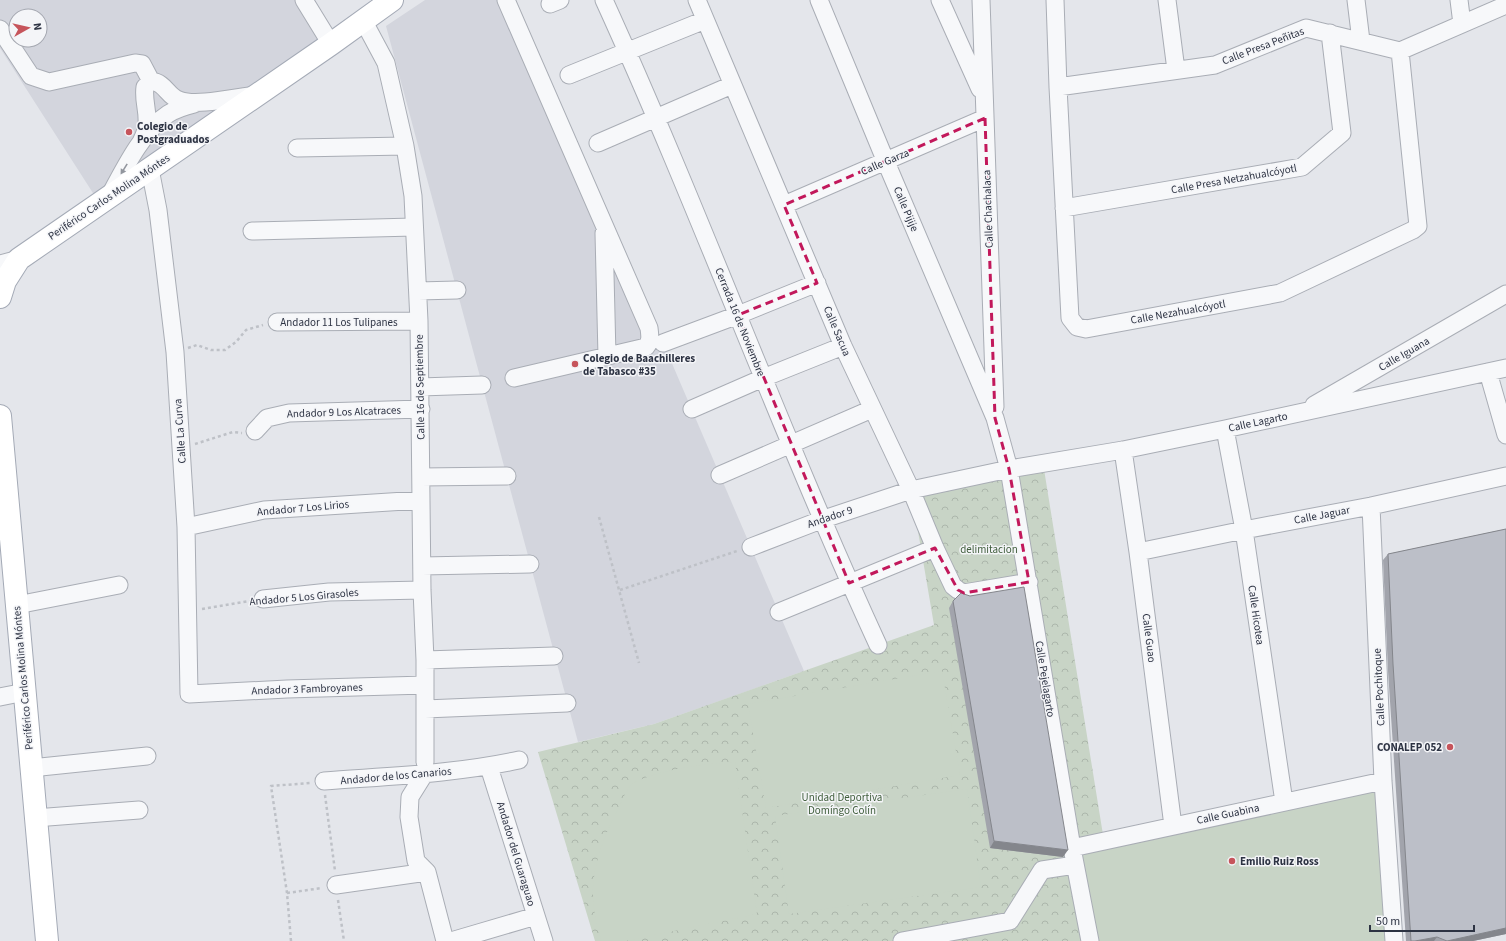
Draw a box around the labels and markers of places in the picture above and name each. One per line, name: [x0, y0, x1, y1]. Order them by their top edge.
place label: Colegio de Postgraduados: [137, 119, 210, 147]
marker: Colegio de Postgraduados: [124, 127, 134, 137]
place label: Colegio de Baachilleres de Tabasco #35: [583, 351, 695, 379]
marker: Colegio de Baachilleres de Tabasco #35: [570, 359, 580, 369]
place label: CONALEP 052: [1377, 740, 1442, 755]
marker: CONALEP 052: [1445, 742, 1455, 752]
place label: Emilio Ruiz Ross: [1240, 854, 1319, 869]
marker: Emilio Ruiz Ross: [1227, 856, 1237, 866]

